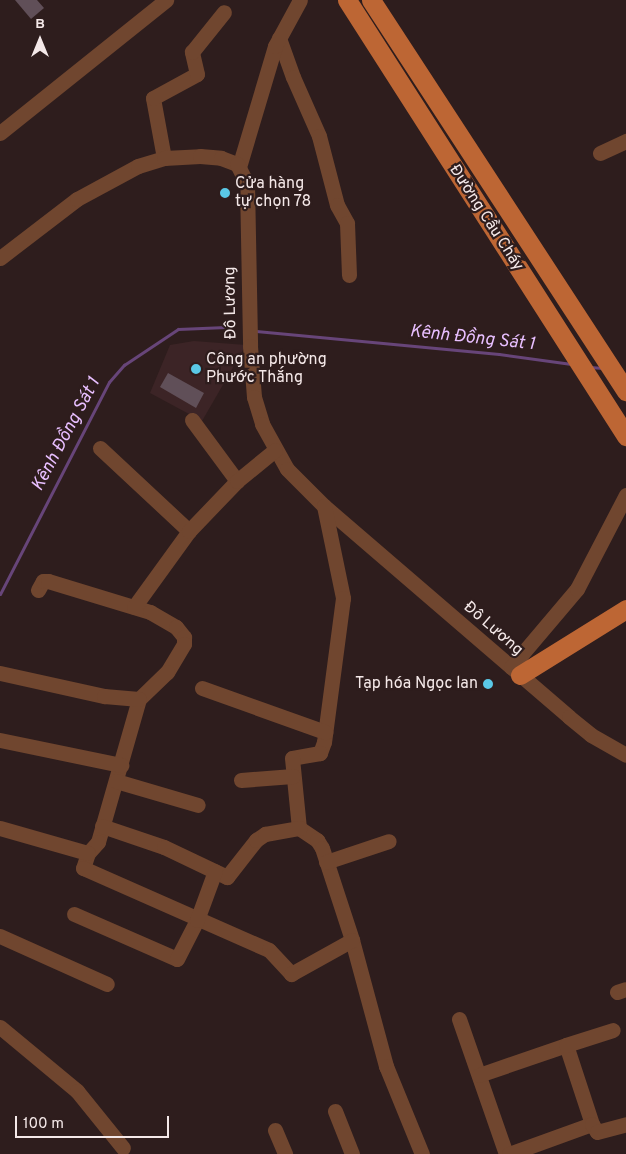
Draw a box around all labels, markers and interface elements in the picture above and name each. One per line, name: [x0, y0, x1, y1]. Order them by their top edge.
north arrow: [15, 15, 65, 65]
text: B: [35, 16, 45, 33]
street label: Đường Cầu Cháy: [445, 162, 527, 274]
place label: Cửa hàng tự chọn 78: [235, 174, 312, 212]
marker: Cửa hàng tự chọn 78: [219, 187, 231, 199]
street label: Đô Lương: [221, 267, 241, 339]
water label: Kênh Đồng Sát 1: [409, 322, 535, 356]
place label: Công an phường Phước Thắng: [206, 350, 327, 388]
marker: Công an phường Phước Thắng: [190, 363, 202, 375]
water label: Kênh Đồng Sát 1: [28, 375, 106, 495]
street label: Đô Lương: [459, 598, 527, 660]
place label: Tạp hóa Ngọc lan: [355, 674, 478, 694]
marker: Tạp hóa Ngọc lan: [482, 678, 494, 690]
scale bar: [18, 1106, 171, 1138]
text: 100 m: [23, 1115, 64, 1134]

